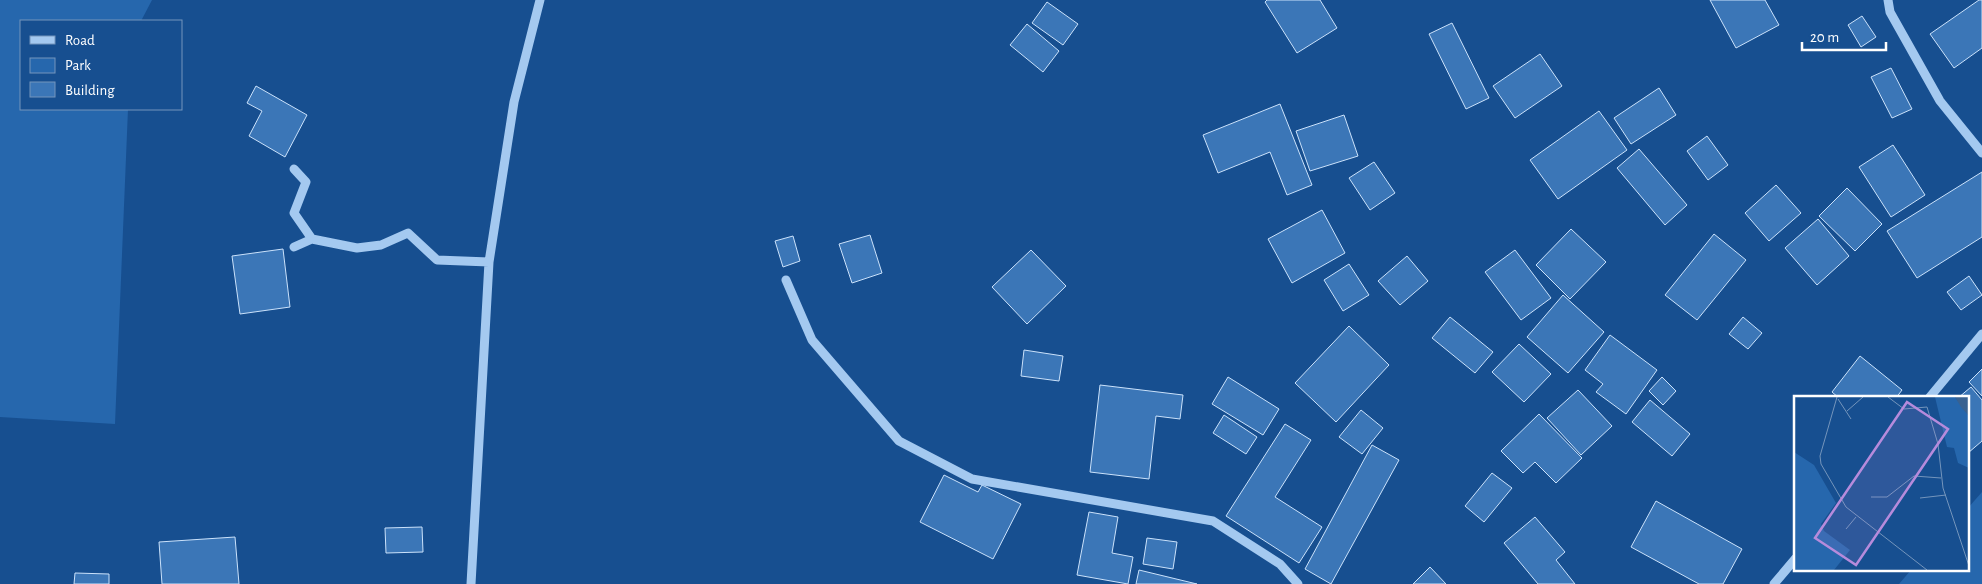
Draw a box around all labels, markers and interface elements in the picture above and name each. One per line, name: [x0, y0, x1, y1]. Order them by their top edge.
legend: [20, 20, 182, 110]
scale bar: [1802, 20, 1886, 52]
text: 20 m: [1810, 30, 1839, 45]
text: Road: [65, 33, 95, 48]
text: Park: [65, 58, 91, 73]
text: Building: [65, 83, 115, 98]
inset map: [1794, 396, 1970, 572]

